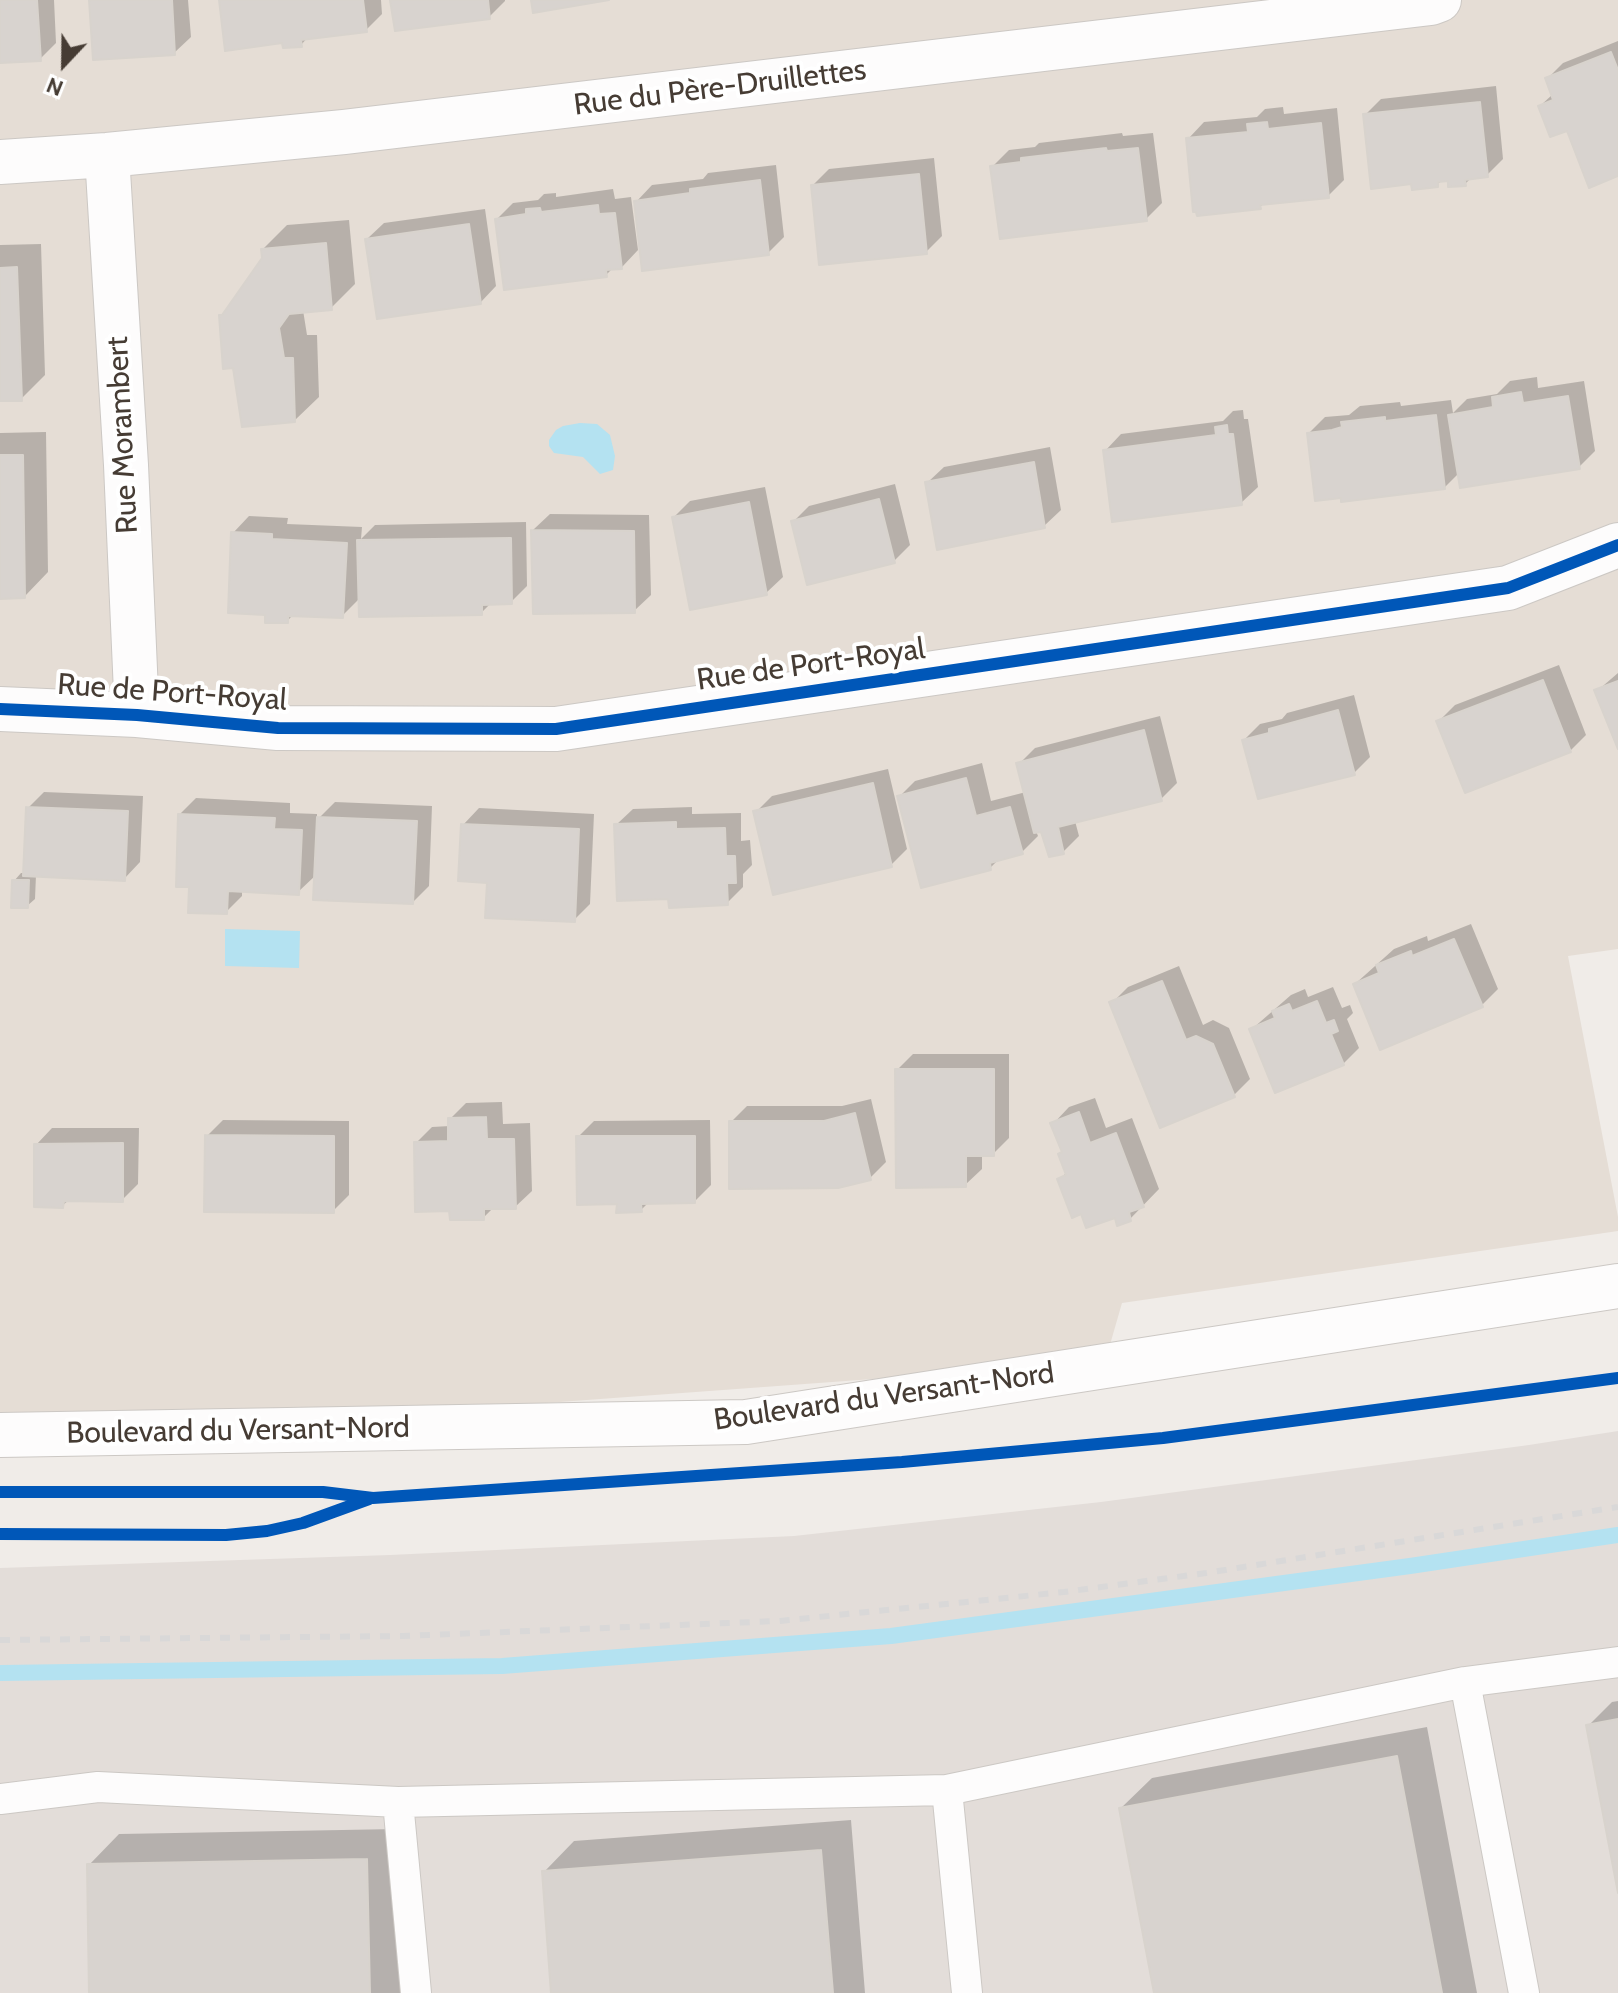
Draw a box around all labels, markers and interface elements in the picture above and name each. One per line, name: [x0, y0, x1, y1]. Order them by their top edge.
north arrow: [24, 24, 104, 104]
street label: Rue du Père-Druillettes: [572, 52, 868, 124]
text: N: [43, 71, 67, 102]
street label: Rue Morambert: [100, 335, 146, 535]
street label: Rue de Port-Royal: [695, 631, 927, 699]
street label: Rue de Port-Royal: [56, 667, 288, 719]
street label: Boulevard du Versant-Nord: [711, 1355, 1057, 1439]
street label: Boulevard du Versant-Nord: [66, 1410, 410, 1452]

